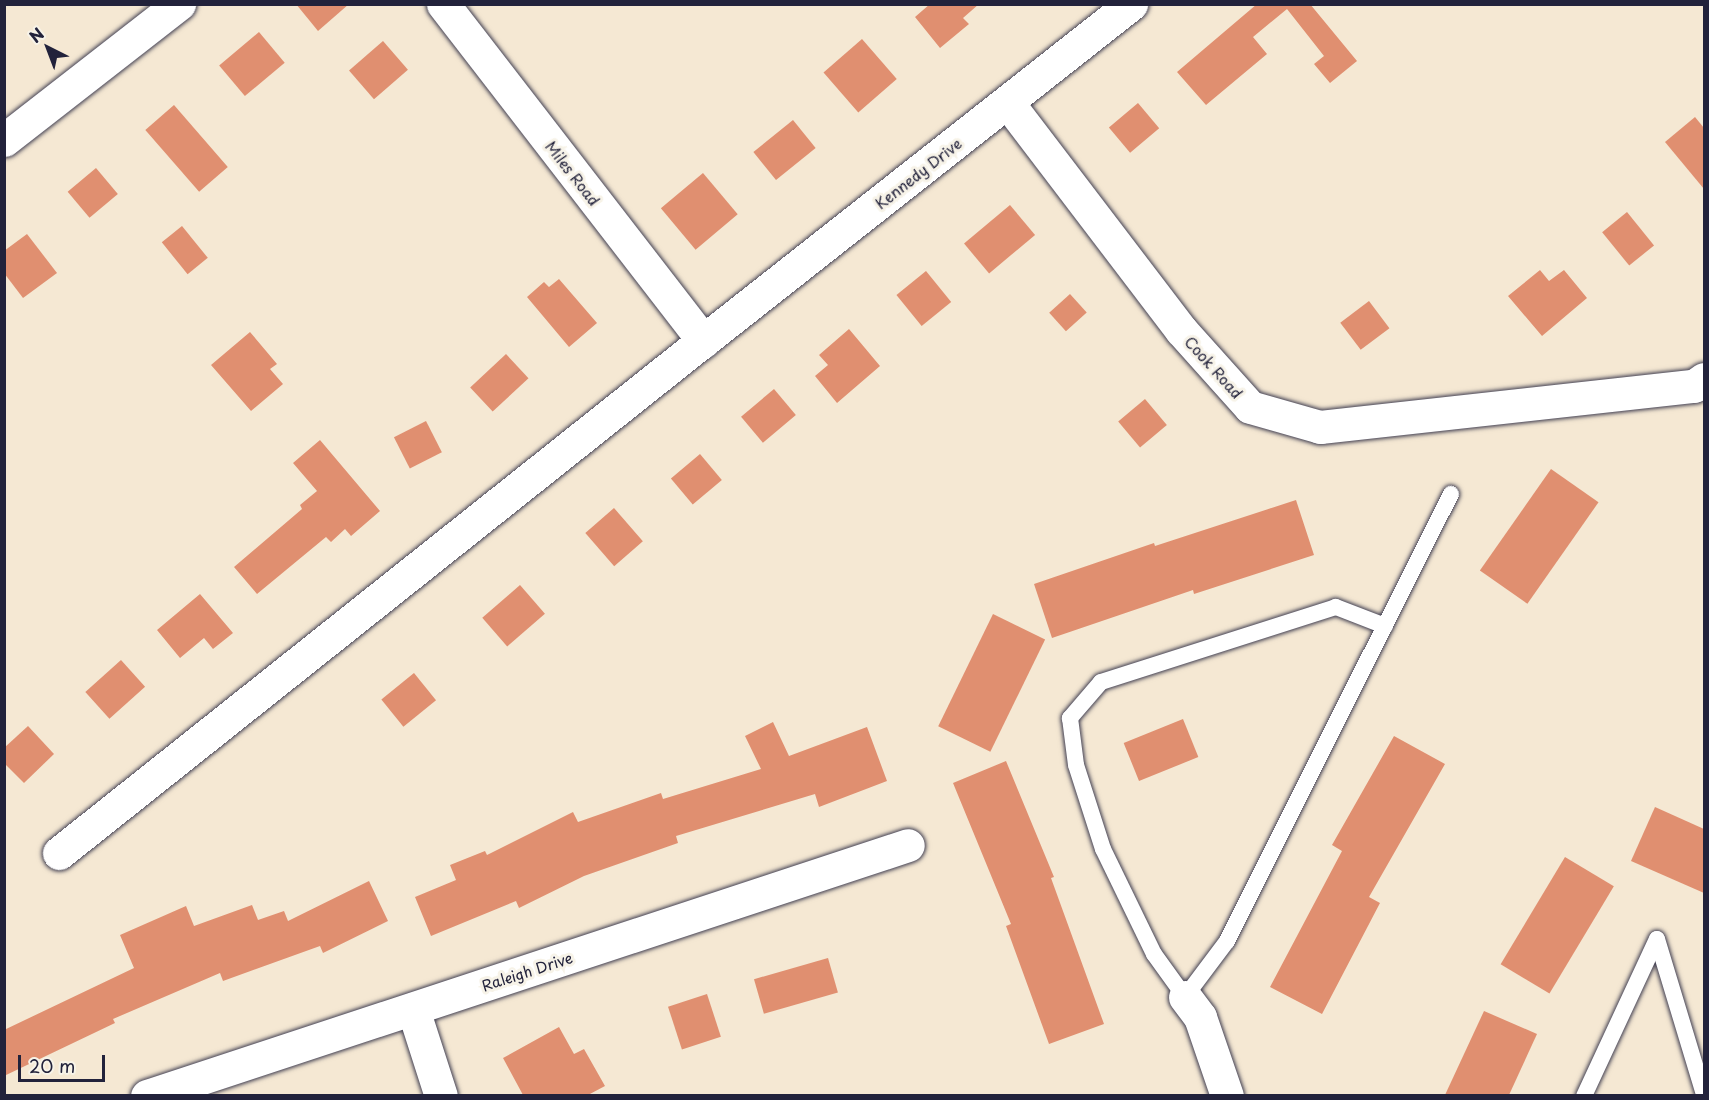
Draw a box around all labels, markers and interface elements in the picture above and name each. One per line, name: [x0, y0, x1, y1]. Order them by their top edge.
north arrow: [18, 18, 78, 78]
text: N: [23, 21, 49, 48]
street label: Kennedy Drive: [871, 134, 965, 212]
street label: Miles Road: [542, 136, 604, 210]
street label: Cook Road: [1181, 332, 1247, 402]
street label: Raleigh Drive: [479, 948, 575, 994]
scale bar: [21, 1043, 108, 1081]
text: 20 m: [29, 1052, 75, 1079]

